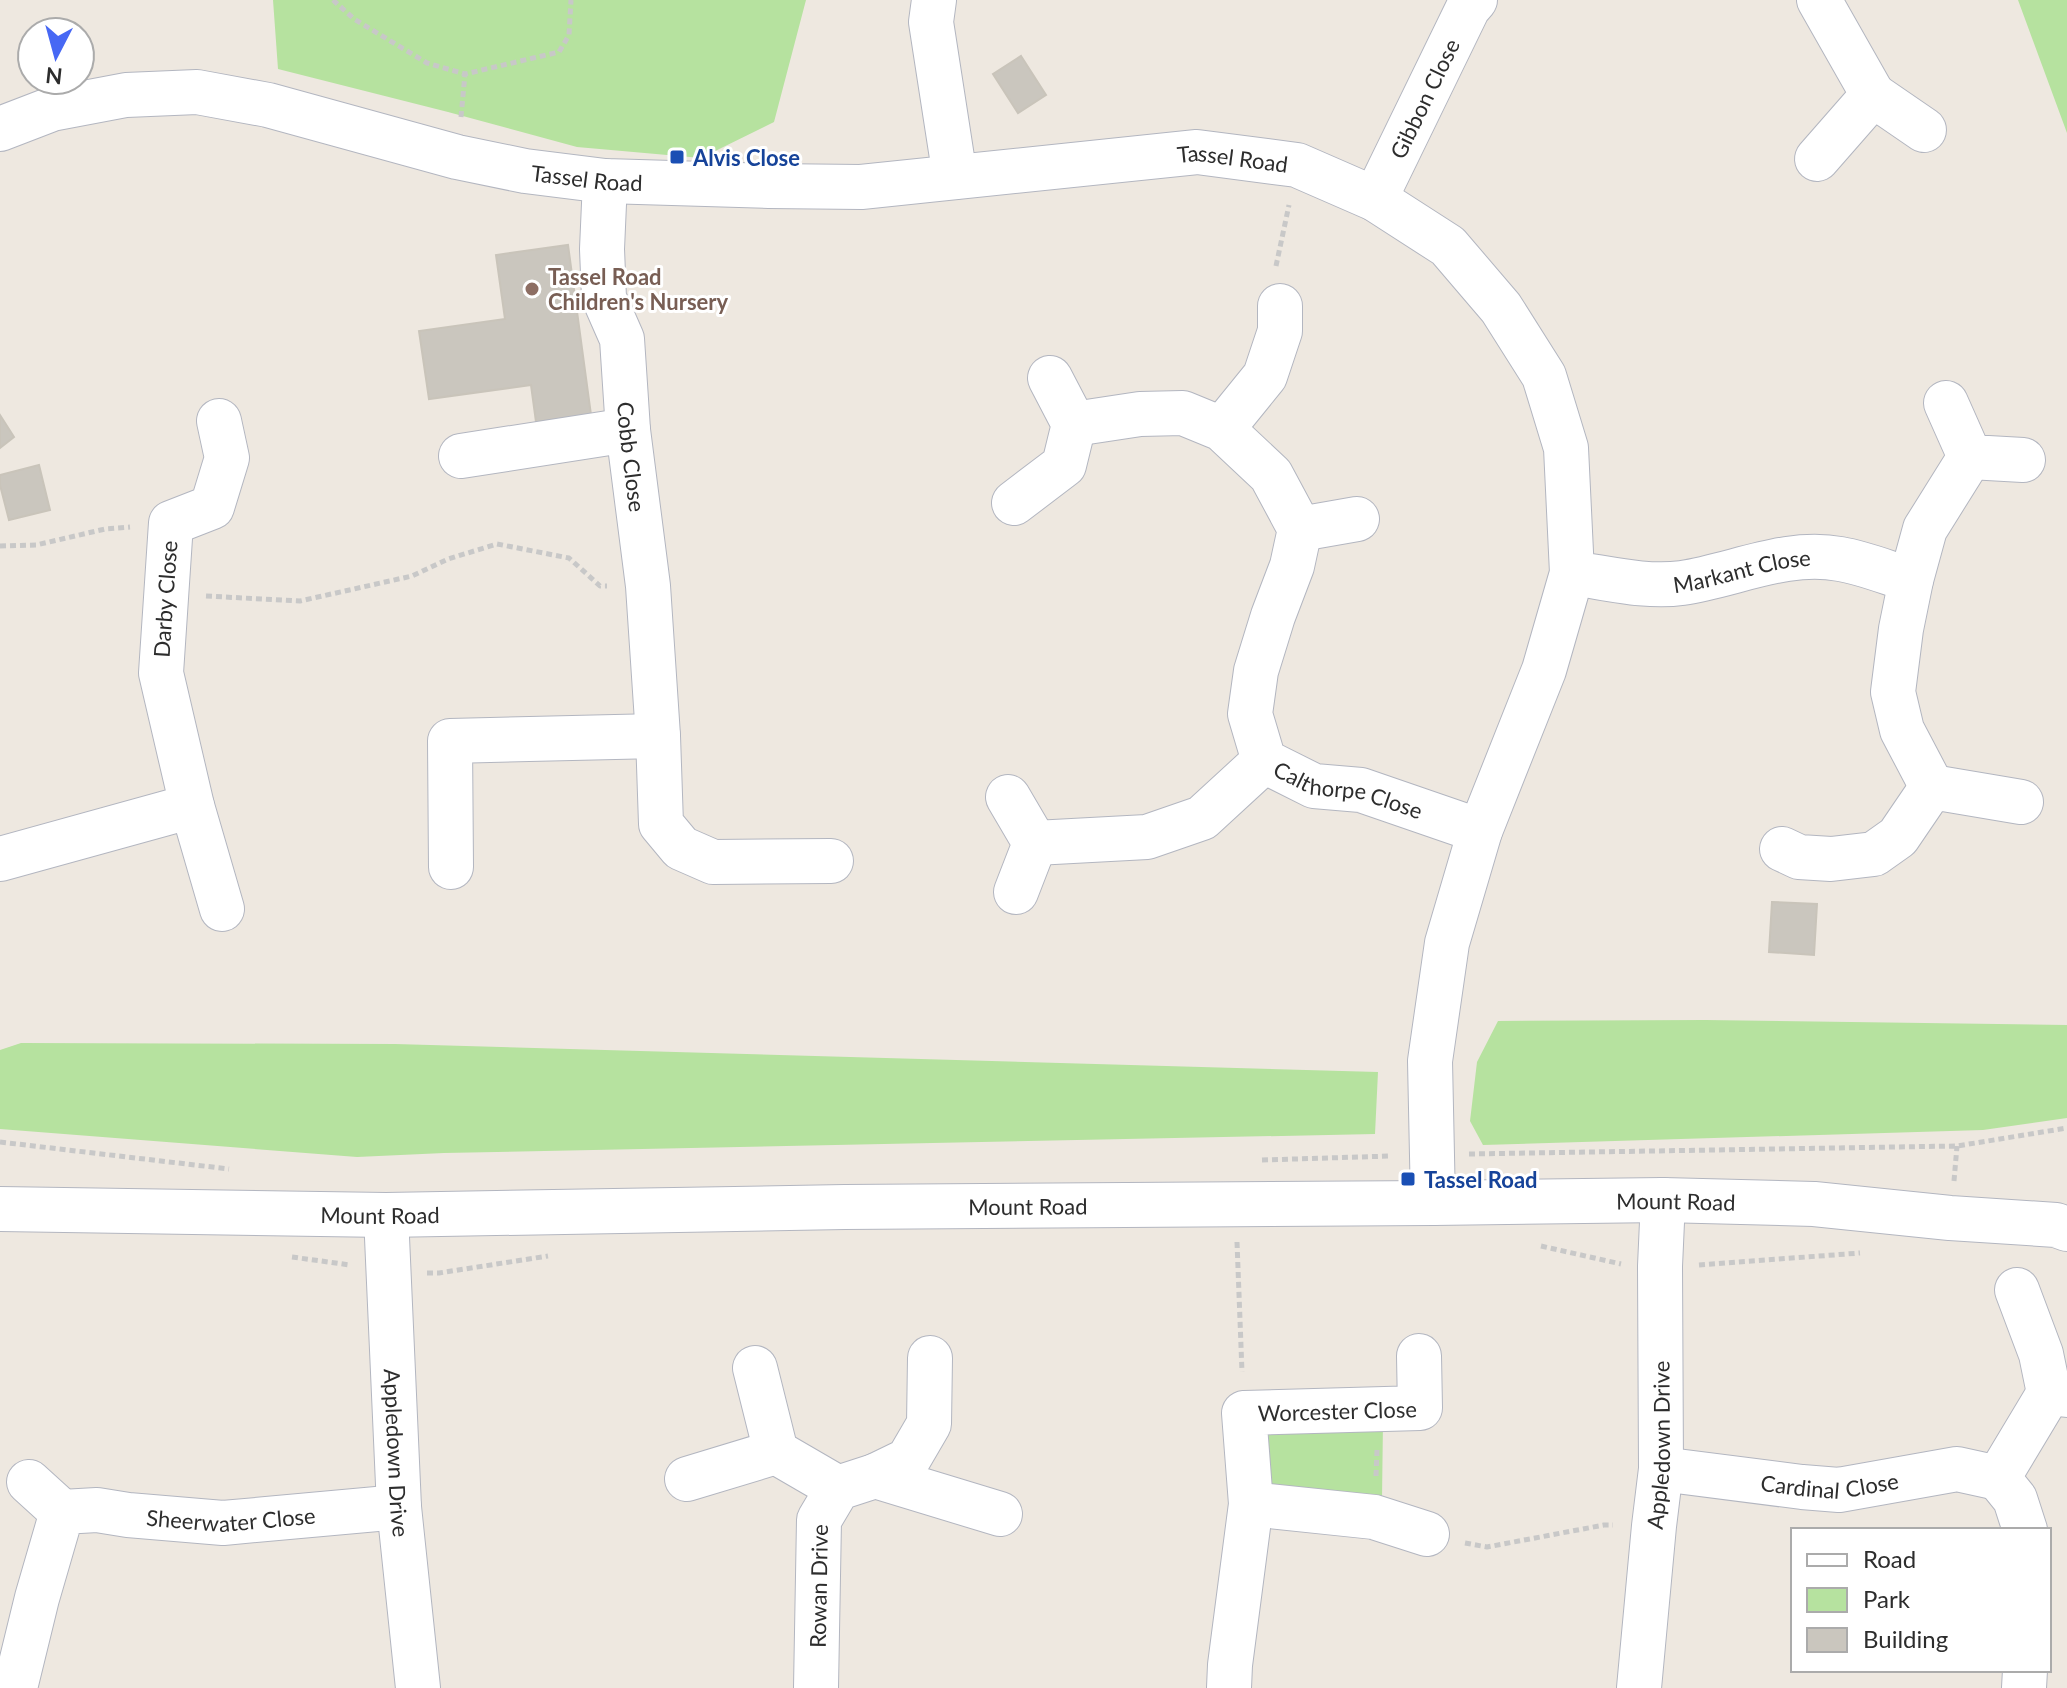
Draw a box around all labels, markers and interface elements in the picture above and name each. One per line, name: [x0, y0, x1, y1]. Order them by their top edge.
north arrow: [16, 16, 96, 96]
street label: Gibbon Close: [1383, 34, 1465, 163]
text: N: [44, 62, 64, 91]
street label: Tassel Road: [1176, 138, 1290, 177]
place label: Alvis Close: [692, 144, 800, 171]
marker: Alvis Close: [668, 148, 686, 166]
street label: Tassel Road: [530, 158, 643, 196]
place label: Tassel Road Children's Nursery: [548, 263, 729, 315]
marker: Tassel Road Children's Nursery: [523, 280, 541, 298]
street label: Cobb Close: [613, 401, 652, 513]
street label: Darby Close: [147, 540, 183, 658]
street label: Markant Close: [1671, 543, 1811, 598]
street label: Calthorpe Close: [1269, 755, 1426, 824]
place label: Tassel Road: [1424, 1166, 1538, 1193]
marker: Tassel Road: [1399, 1170, 1417, 1188]
street label: Mount Road: [1616, 1186, 1736, 1215]
street label: Mount Road: [968, 1192, 1088, 1220]
street label: Mount Road: [320, 1200, 440, 1229]
street label: Appledown Drive: [1640, 1361, 1675, 1531]
street label: Appledown Drive: [379, 1368, 416, 1538]
street label: Worcester Close: [1257, 1395, 1417, 1426]
street label: Cardinal Close: [1759, 1466, 1900, 1504]
street label: Sheerwater Close: [145, 1501, 317, 1537]
street label: Rowan Drive: [803, 1524, 832, 1648]
legend: [1791, 1528, 2051, 1672]
text: Road: [1863, 1544, 1916, 1573]
text: Park: [1863, 1584, 1911, 1613]
text: Building: [1863, 1624, 1948, 1653]

